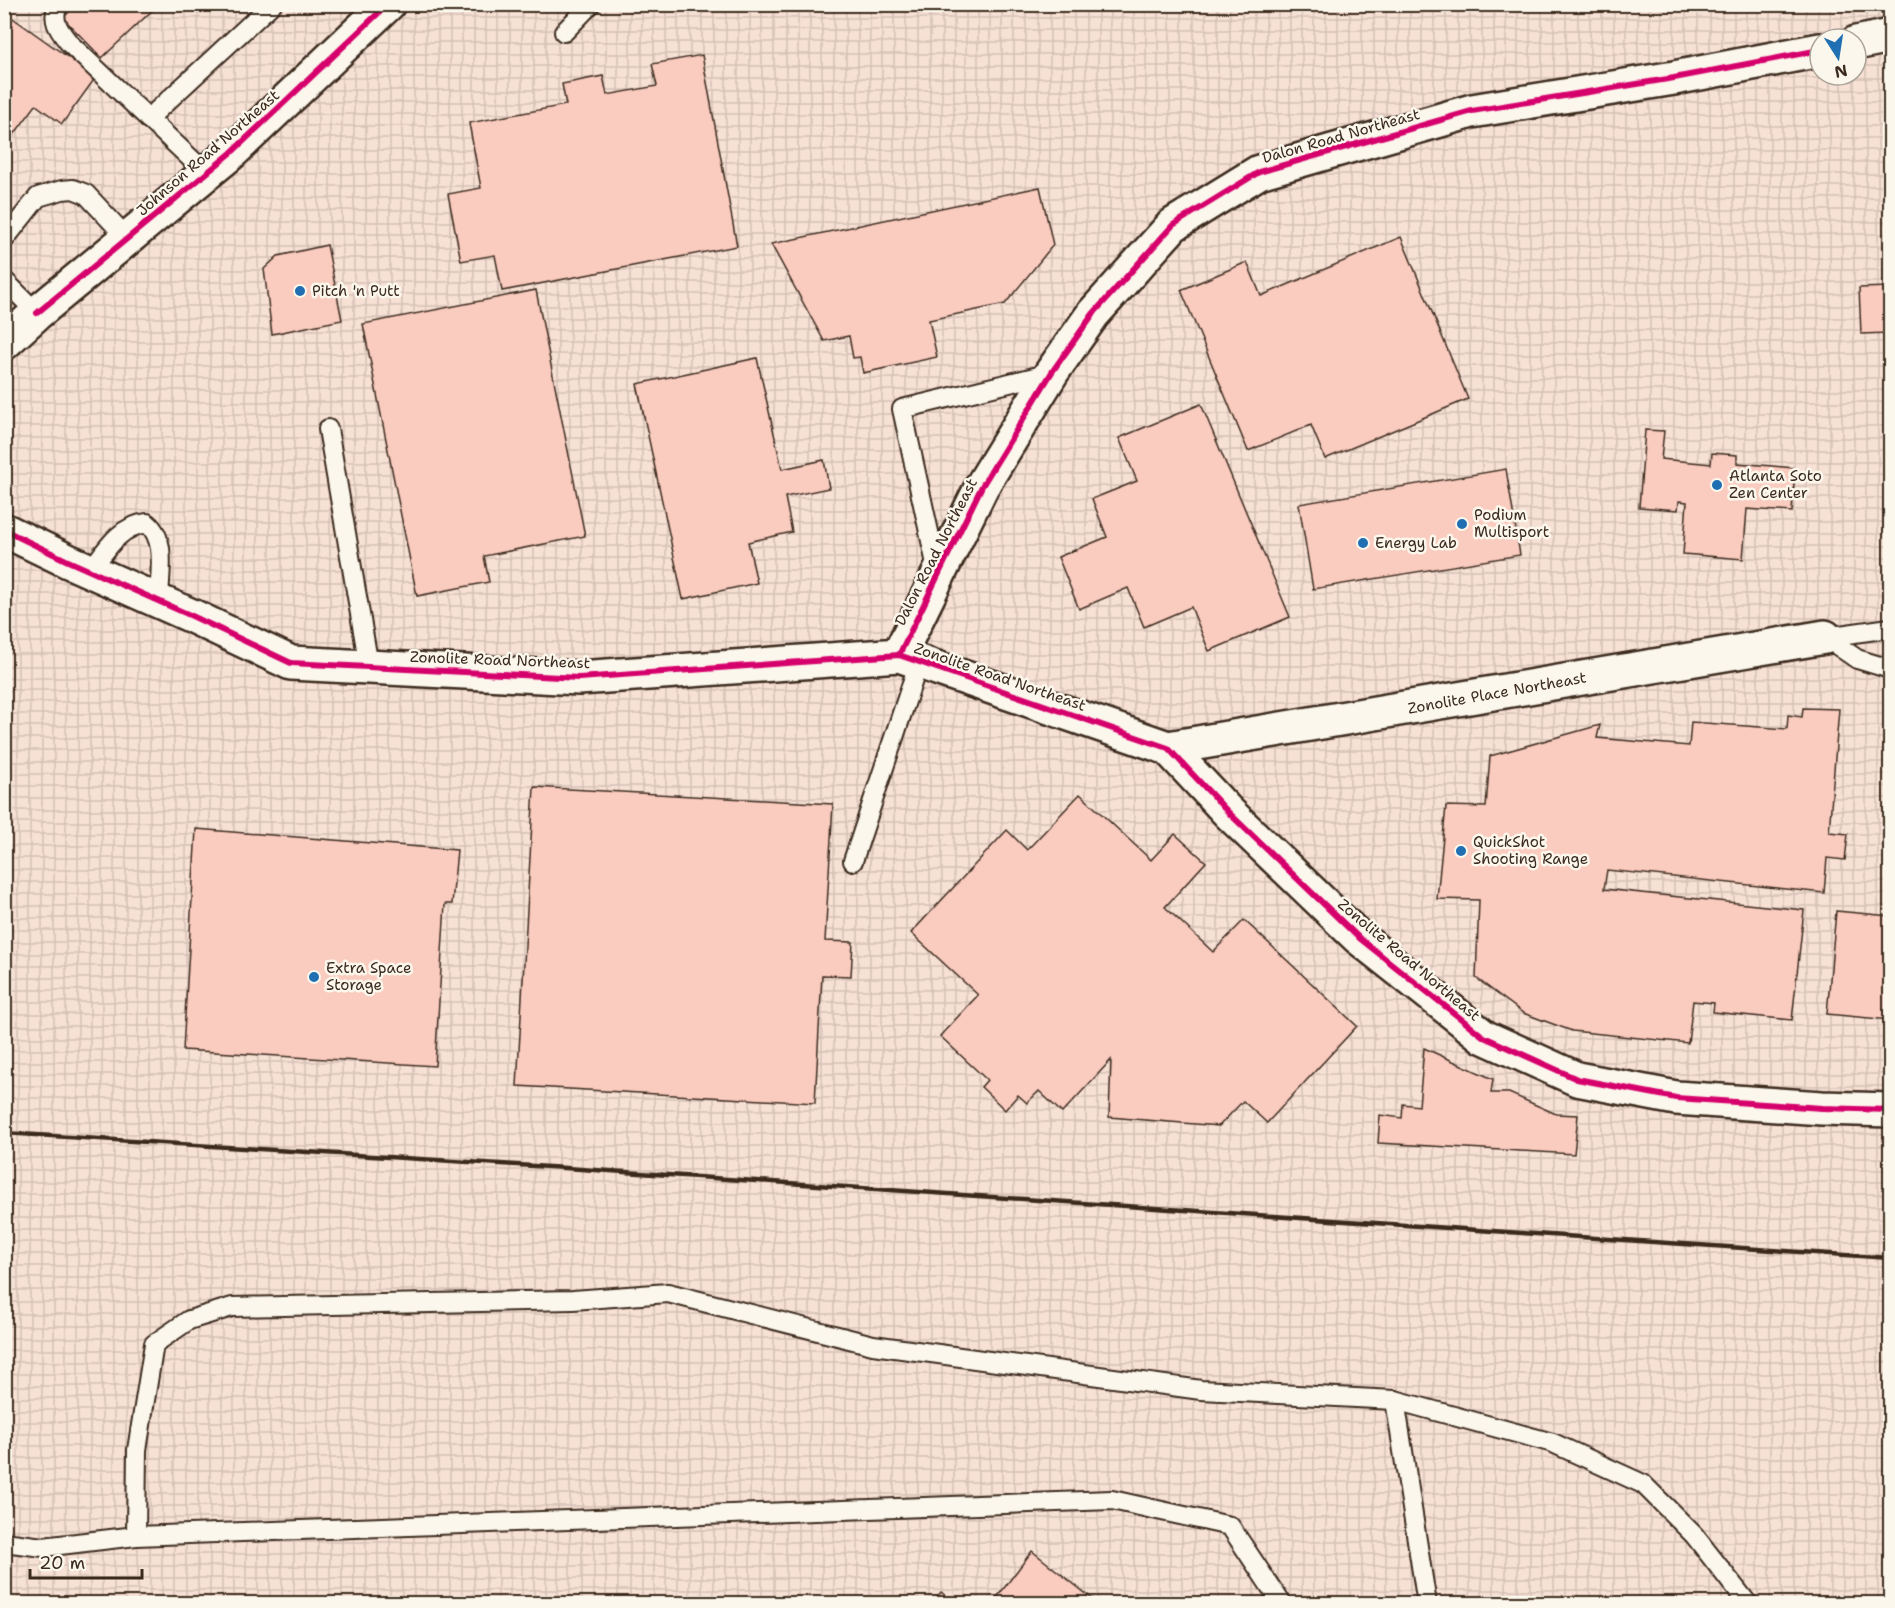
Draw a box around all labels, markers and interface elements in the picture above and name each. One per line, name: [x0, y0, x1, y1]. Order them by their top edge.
north arrow: [1808, 27, 1868, 87]
text: N: [1833, 60, 1849, 83]
street label: Johnson Road Northeast: [132, 85, 284, 221]
street label: Dalon Road Northeast: [1260, 104, 1422, 168]
place label: Pitch 'n Putt: [312, 281, 400, 301]
marker: Pitch 'n Putt: [293, 284, 307, 298]
place label: Atlanta Soto Zen Center: [1729, 466, 1822, 503]
street label: Dalon Road Northeast: [890, 475, 982, 629]
marker: Atlanta Soto Zen Center: [1710, 478, 1724, 492]
place label: Podium Multisport: [1474, 505, 1549, 542]
marker: Podium Multisport: [1455, 517, 1469, 531]
place label: Energy Lab: [1375, 533, 1457, 553]
marker: Energy Lab: [1356, 536, 1370, 550]
street label: Zonolite Road Northeast: [911, 638, 1089, 716]
street label: Zonolite Road Northeast: [410, 647, 590, 673]
street label: Zonolite Place Northeast: [1406, 667, 1588, 719]
place label: QuickShot Shooting Range: [1473, 832, 1588, 869]
marker: QuickShot Shooting Range: [1454, 844, 1468, 858]
street label: Zonolite Road Northeast: [1333, 894, 1485, 1026]
place label: Extra Space Storage: [326, 958, 412, 995]
marker: Extra Space Storage: [307, 970, 321, 984]
scale bar: [30, 1542, 142, 1580]
text: 20 m: [39, 1551, 85, 1575]

